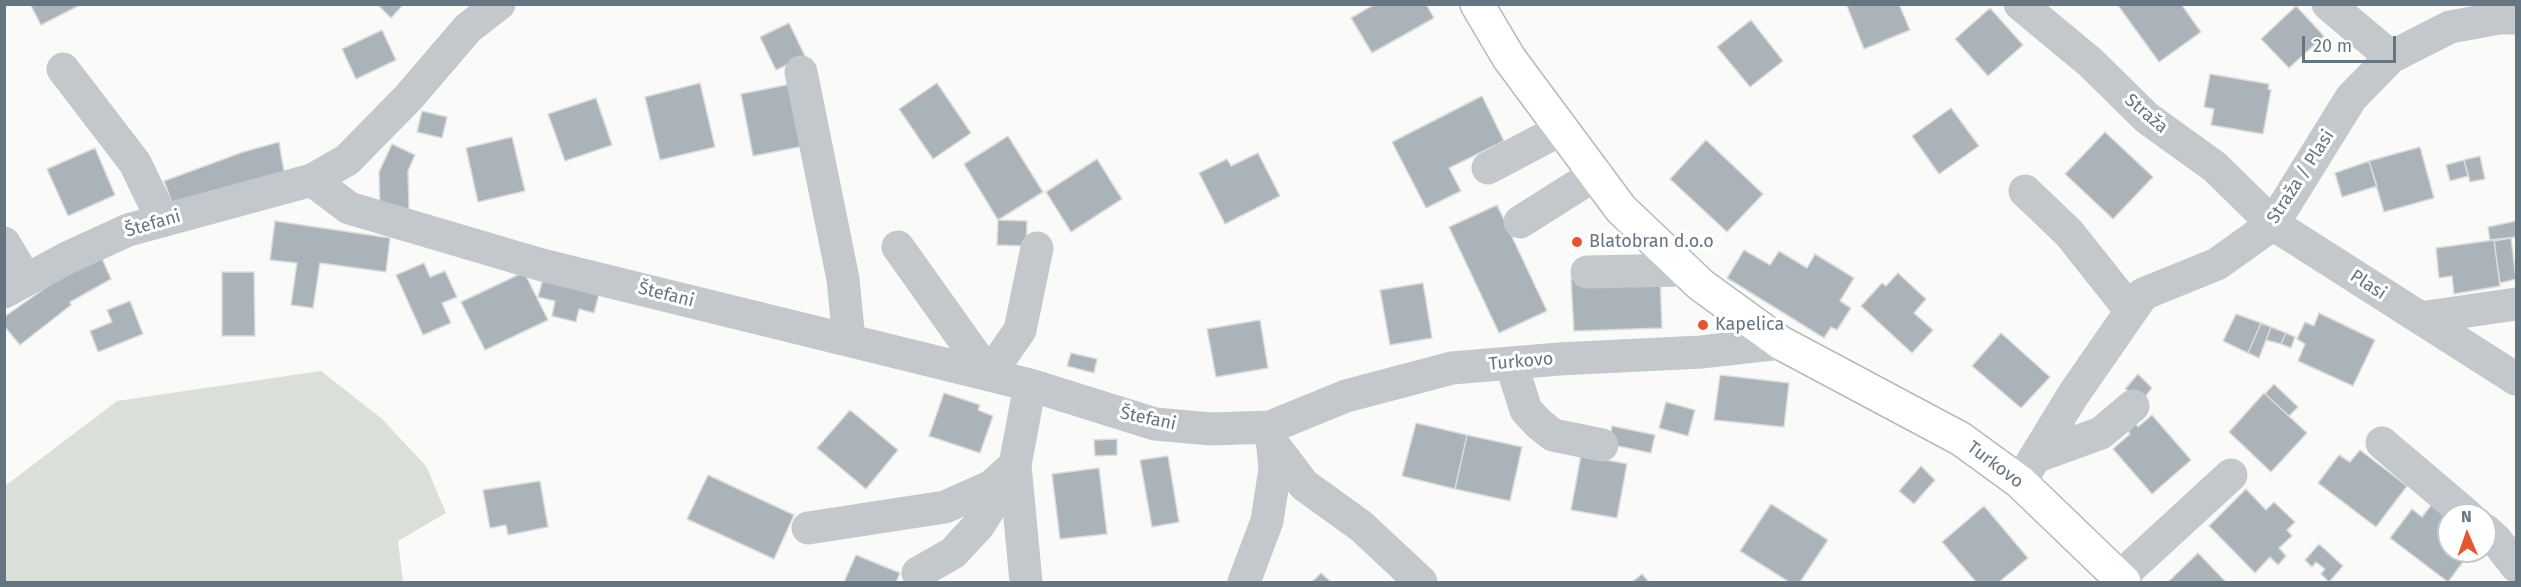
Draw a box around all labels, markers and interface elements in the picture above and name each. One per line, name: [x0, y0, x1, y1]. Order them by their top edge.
scale bar: [2305, 24, 2400, 62]
text: 20 m: [2313, 35, 2352, 57]
street label: Straža: [2120, 90, 2172, 138]
street label: Straža / Plasi: [2263, 126, 2339, 228]
street label: Štefani: [123, 206, 183, 242]
place label: Blatobran d.o.o: [1589, 231, 1714, 253]
marker: Blatobran d.o.o: [1570, 235, 1584, 249]
street label: Plasi: [2346, 265, 2390, 305]
street label: Štefani: [636, 278, 696, 312]
place label: Kapelica: [1715, 314, 1784, 336]
marker: Kapelica: [1696, 318, 1710, 332]
street label: Turkovo: [1488, 348, 1554, 376]
street label: Štefani: [1118, 403, 1178, 435]
street label: Turkovo: [1963, 437, 2027, 493]
north arrow: [2437, 503, 2497, 563]
text: N: [2461, 507, 2472, 526]

